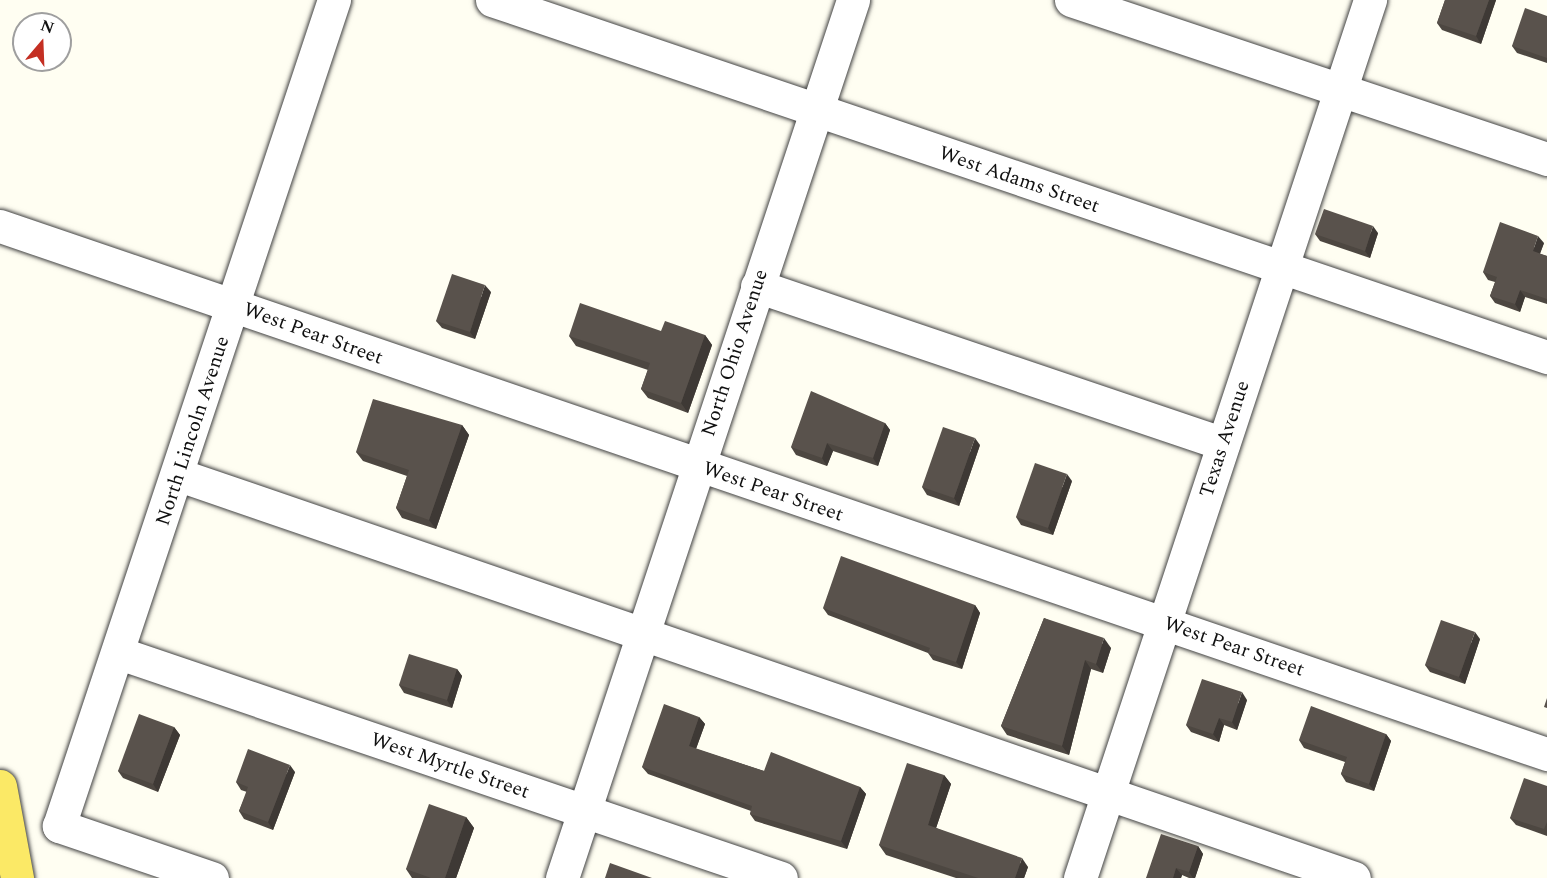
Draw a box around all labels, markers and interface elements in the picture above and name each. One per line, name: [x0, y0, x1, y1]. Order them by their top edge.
north arrow: [12, 12, 72, 72]
text: N: [37, 13, 57, 40]
street label: West Adams Street: [936, 141, 1102, 219]
street label: North Ohio Avenue: [697, 266, 773, 440]
street label: West Pear Street: [240, 298, 386, 370]
street label: North Lincoln Avenue: [151, 333, 235, 529]
street label: Texas Avenue: [1195, 378, 1255, 500]
street label: West Pear Street: [700, 457, 846, 527]
street label: West Pear Street: [1161, 612, 1307, 682]
street label: West Myrtle Street: [367, 728, 533, 804]

